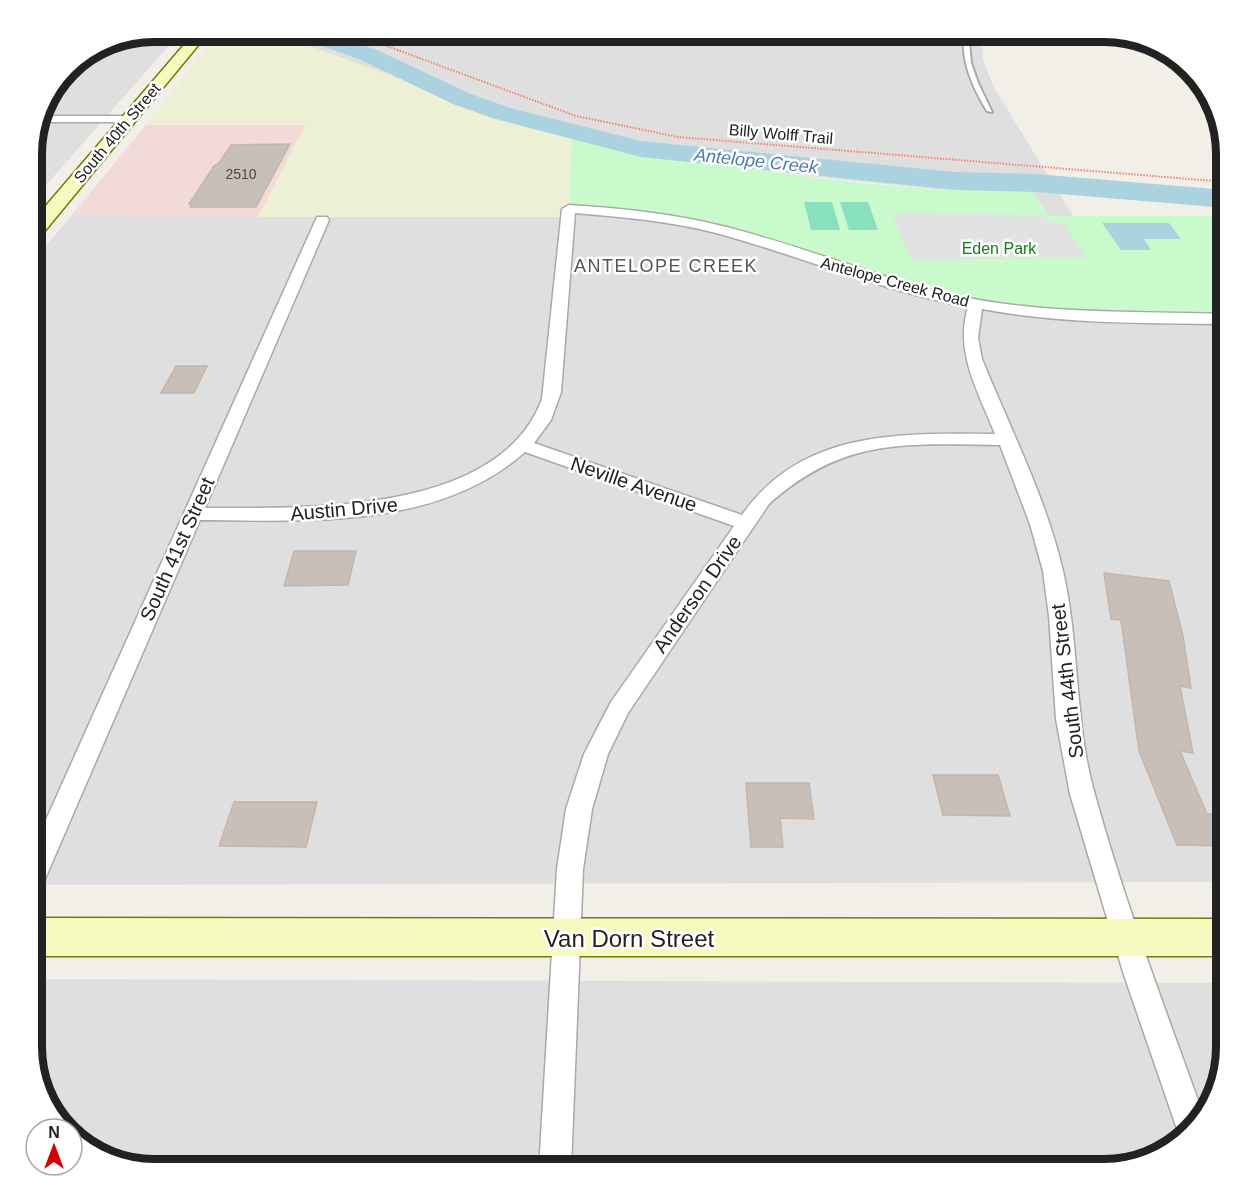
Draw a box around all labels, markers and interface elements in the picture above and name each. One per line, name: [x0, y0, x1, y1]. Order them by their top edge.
street label: South 40th Street: [70, 79, 164, 186]
street label: Billy Wolff Trail: [728, 121, 834, 147]
water label: Antelope Creek: [692, 144, 820, 178]
house number: 2510: [225, 166, 257, 182]
park label: Eden Park: [962, 240, 1037, 257]
street label: Antelope Creek Road: [819, 254, 971, 310]
district label: ANTELOPE CREEK: [574, 256, 758, 276]
street label: Neville Avenue: [568, 452, 700, 516]
street label: South 41st Street: [136, 474, 219, 624]
street label: Austin Drive: [289, 493, 399, 525]
street label: Anderson Drive: [648, 531, 746, 657]
street label: South 44th Street: [1047, 602, 1087, 760]
street label: Van Dorn Street: [544, 925, 714, 952]
north arrow: [24, 1117, 84, 1177]
text: N: [48, 1124, 60, 1141]

